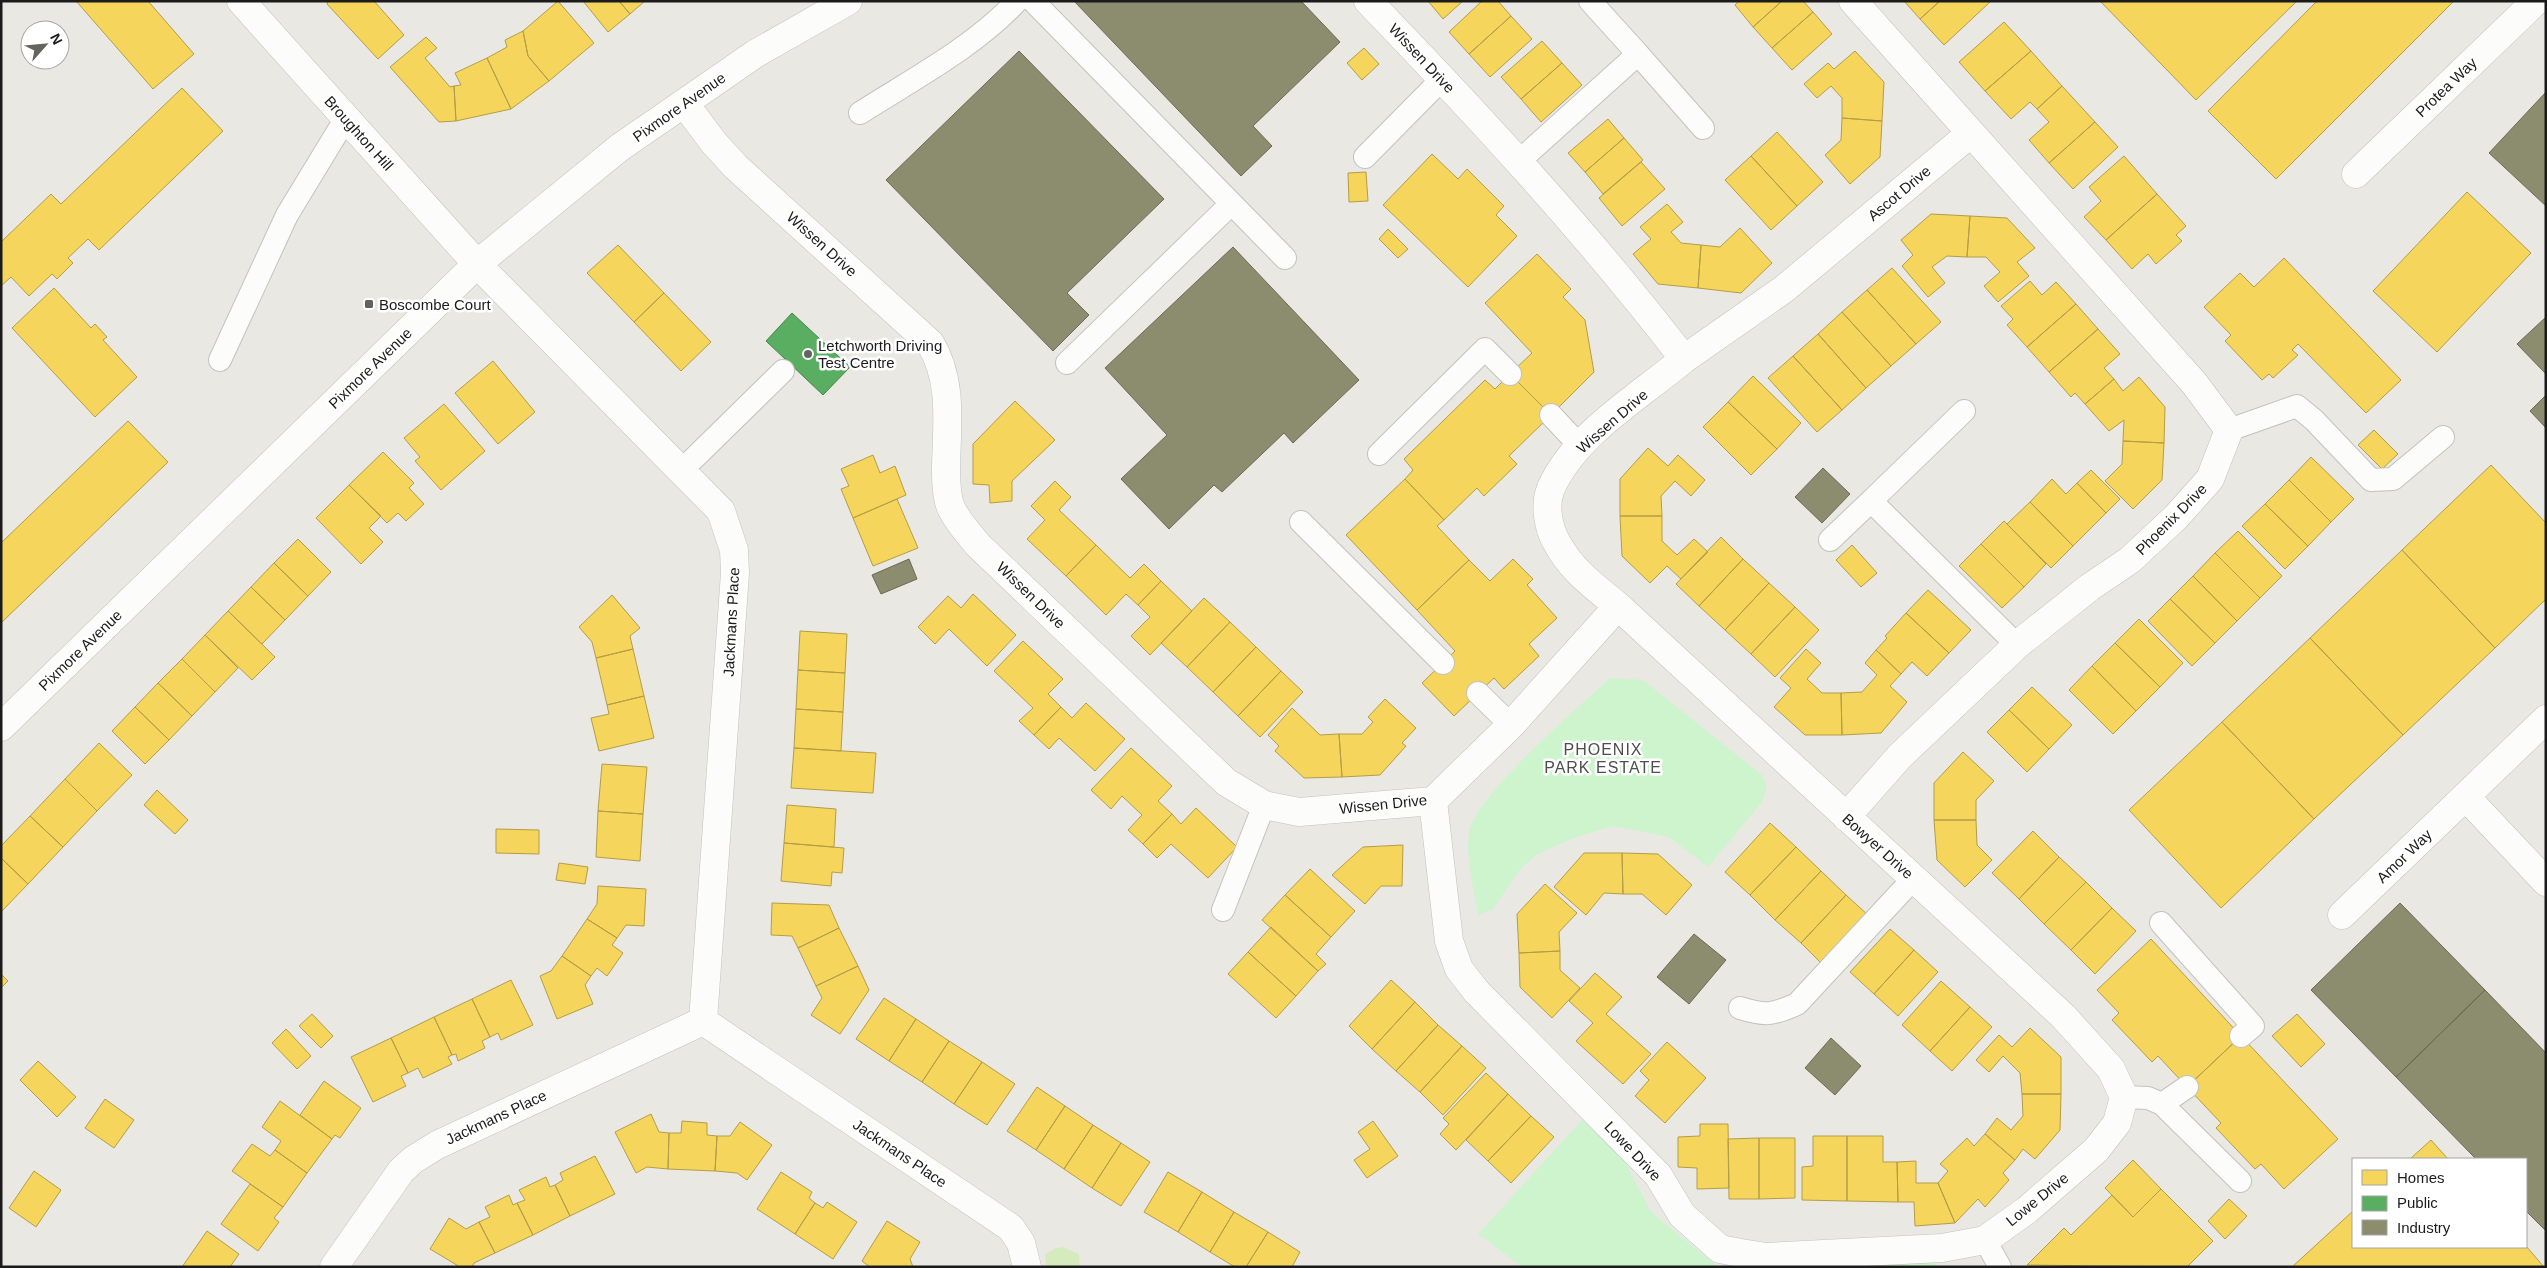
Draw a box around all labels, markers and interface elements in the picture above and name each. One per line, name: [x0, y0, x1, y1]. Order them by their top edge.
north arrow: [20, 20, 70, 70]
street label: Wissen Drive: [1386, 20, 1458, 96]
text: N: [47, 31, 66, 47]
street label: Protea Way: [2412, 54, 2480, 120]
street label: Pixmore Avenue: [629, 69, 729, 145]
street label: Broughton Hill: [321, 92, 397, 174]
street label: Ascot Drive: [1864, 162, 1934, 224]
street label: Wissen Drive: [783, 208, 861, 280]
place label: Boscombe Court: [379, 296, 492, 313]
marker: Boscombe Court: [363, 298, 375, 310]
street label: Pixmore Avenue: [325, 324, 415, 412]
place label: Letchworth Driving Test Centre: [818, 337, 942, 371]
marker: Letchworth Driving Test Centre: [802, 348, 814, 360]
street label: Wissen Drive: [1573, 386, 1651, 456]
street label: Phoenix Drive: [2132, 480, 2210, 558]
street label: Wissen Drive: [993, 558, 1069, 632]
street label: Jackmans Place: [720, 567, 742, 677]
street label: Pixmore Avenue: [35, 606, 125, 694]
district label: PHOENIX PARK ESTATE: [1544, 741, 1662, 776]
street label: Wissen Drive: [1338, 791, 1428, 817]
street label: Bowyer Drive: [1839, 810, 1917, 882]
street label: Amor Way: [2373, 825, 2435, 886]
street label: Jackmans Place: [443, 1086, 549, 1148]
street label: Jackmans Place: [850, 1115, 950, 1191]
street label: Lowe Drive: [1601, 1118, 1665, 1184]
legend: [2352, 1158, 2527, 1248]
street label: Lowe Drive: [2002, 1169, 2072, 1229]
text: Homes: [2397, 1169, 2445, 1186]
text: Public: [2397, 1194, 2438, 1211]
text: Industry: [2397, 1219, 2451, 1236]

